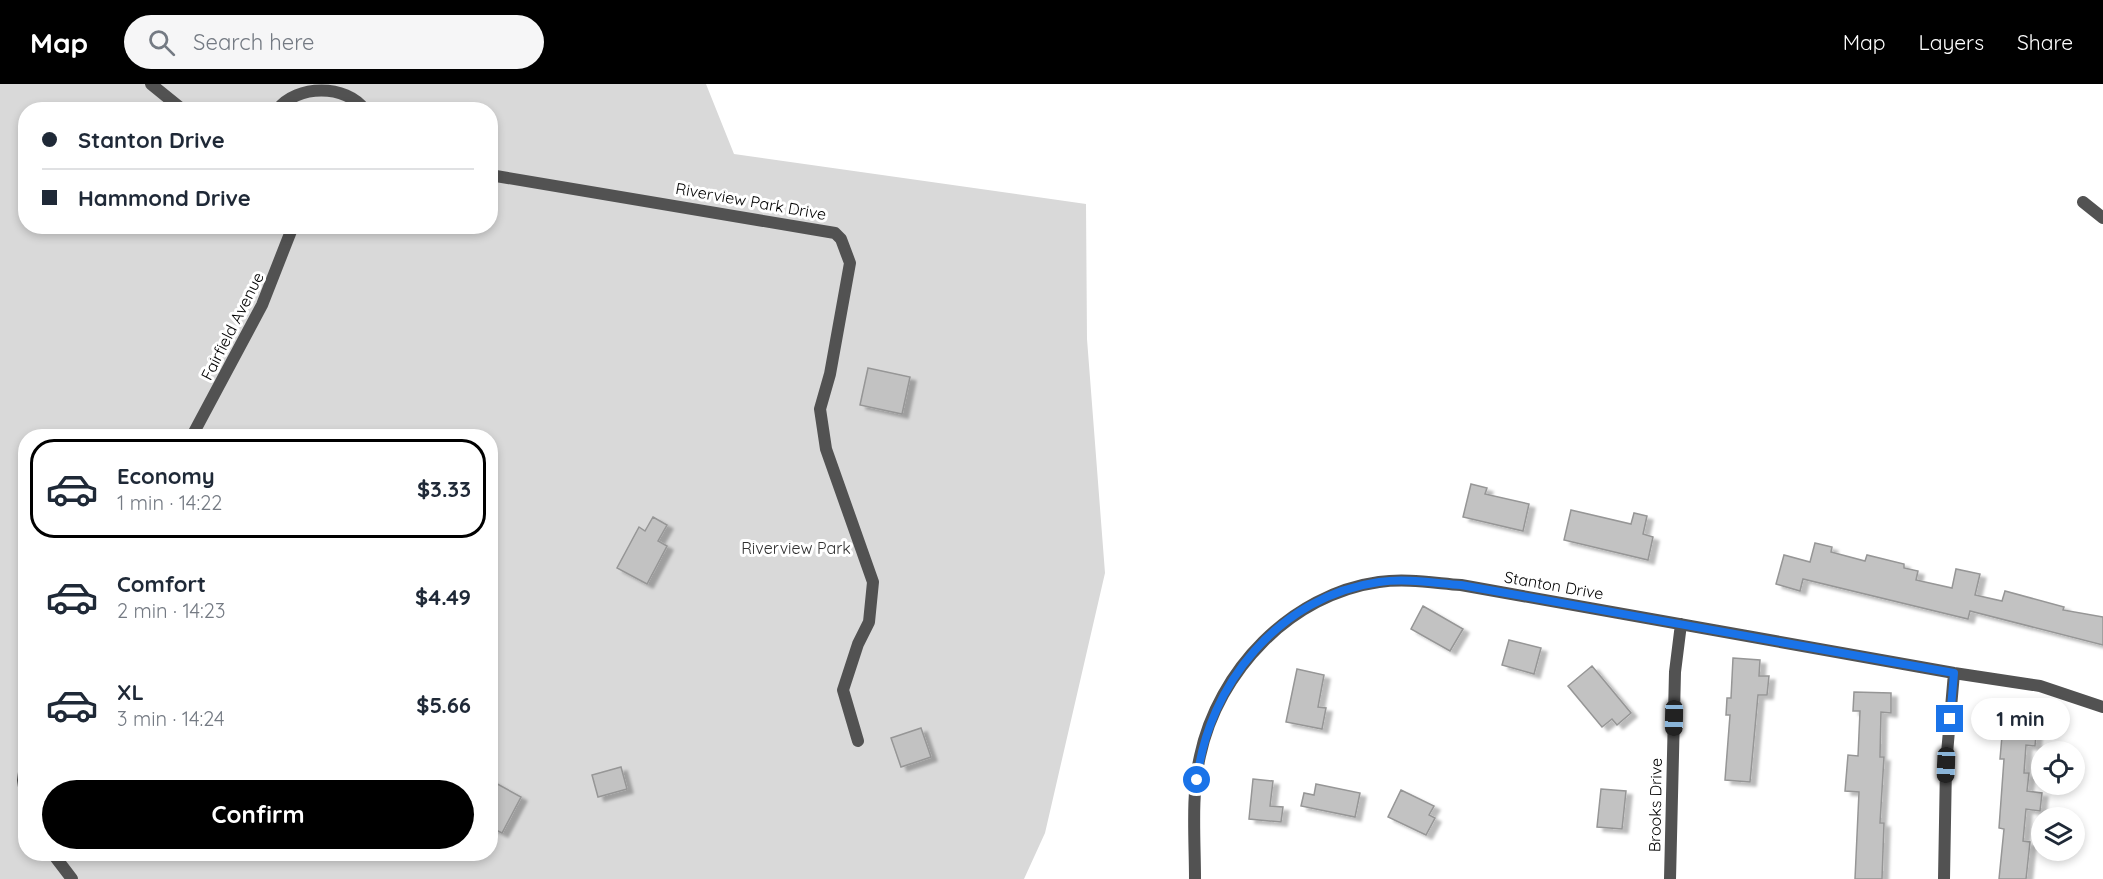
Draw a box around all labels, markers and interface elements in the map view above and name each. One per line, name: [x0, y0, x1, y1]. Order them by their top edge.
search box: [124, 15, 544, 69]
text: Map: [30, 25, 88, 60]
icon: search: [145, 26, 178, 59]
text: Search here: [193, 28, 315, 56]
text: Map: [1843, 29, 1886, 55]
text: Layers: [1919, 29, 1984, 55]
text: Share: [2017, 29, 2073, 55]
text: Stanton Drive: [78, 126, 225, 154]
street label: Riverview Park Drive: [674, 178, 828, 224]
text: Hammond Drive: [78, 184, 251, 212]
street label: Fairfield Avenue: [196, 269, 268, 383]
icon: car: [45, 462, 99, 516]
text: Economy: [117, 462, 215, 490]
text: $3.33: [417, 475, 471, 503]
text: 1 min · 14:22: [117, 490, 222, 515]
park label: Riverview Park: [741, 538, 851, 558]
street label: Stanton Drive: [1503, 566, 1605, 604]
icon: car: [45, 570, 99, 624]
text: Comfort: [117, 570, 206, 598]
text: $4.49: [415, 583, 471, 611]
text: 2 min · 14:23: [117, 598, 225, 623]
icon: car: [45, 678, 99, 732]
text: XL: [117, 678, 144, 706]
text: $5.66: [416, 691, 471, 719]
callout: 1 min: [1971, 698, 2070, 740]
car: [1665, 700, 1683, 736]
route end: [1936, 705, 1963, 732]
text: 3 min · 14:24: [117, 706, 225, 731]
text: 1 min: [1996, 706, 2045, 731]
map controls: [2031, 741, 2085, 861]
button: locate: [2031, 741, 2085, 795]
car: [1936, 747, 1956, 783]
street label: Brooks Drive: [1644, 758, 1666, 852]
route start: [1183, 766, 1210, 793]
button: Confirm: [42, 780, 474, 849]
button: layers: [2031, 807, 2085, 861]

